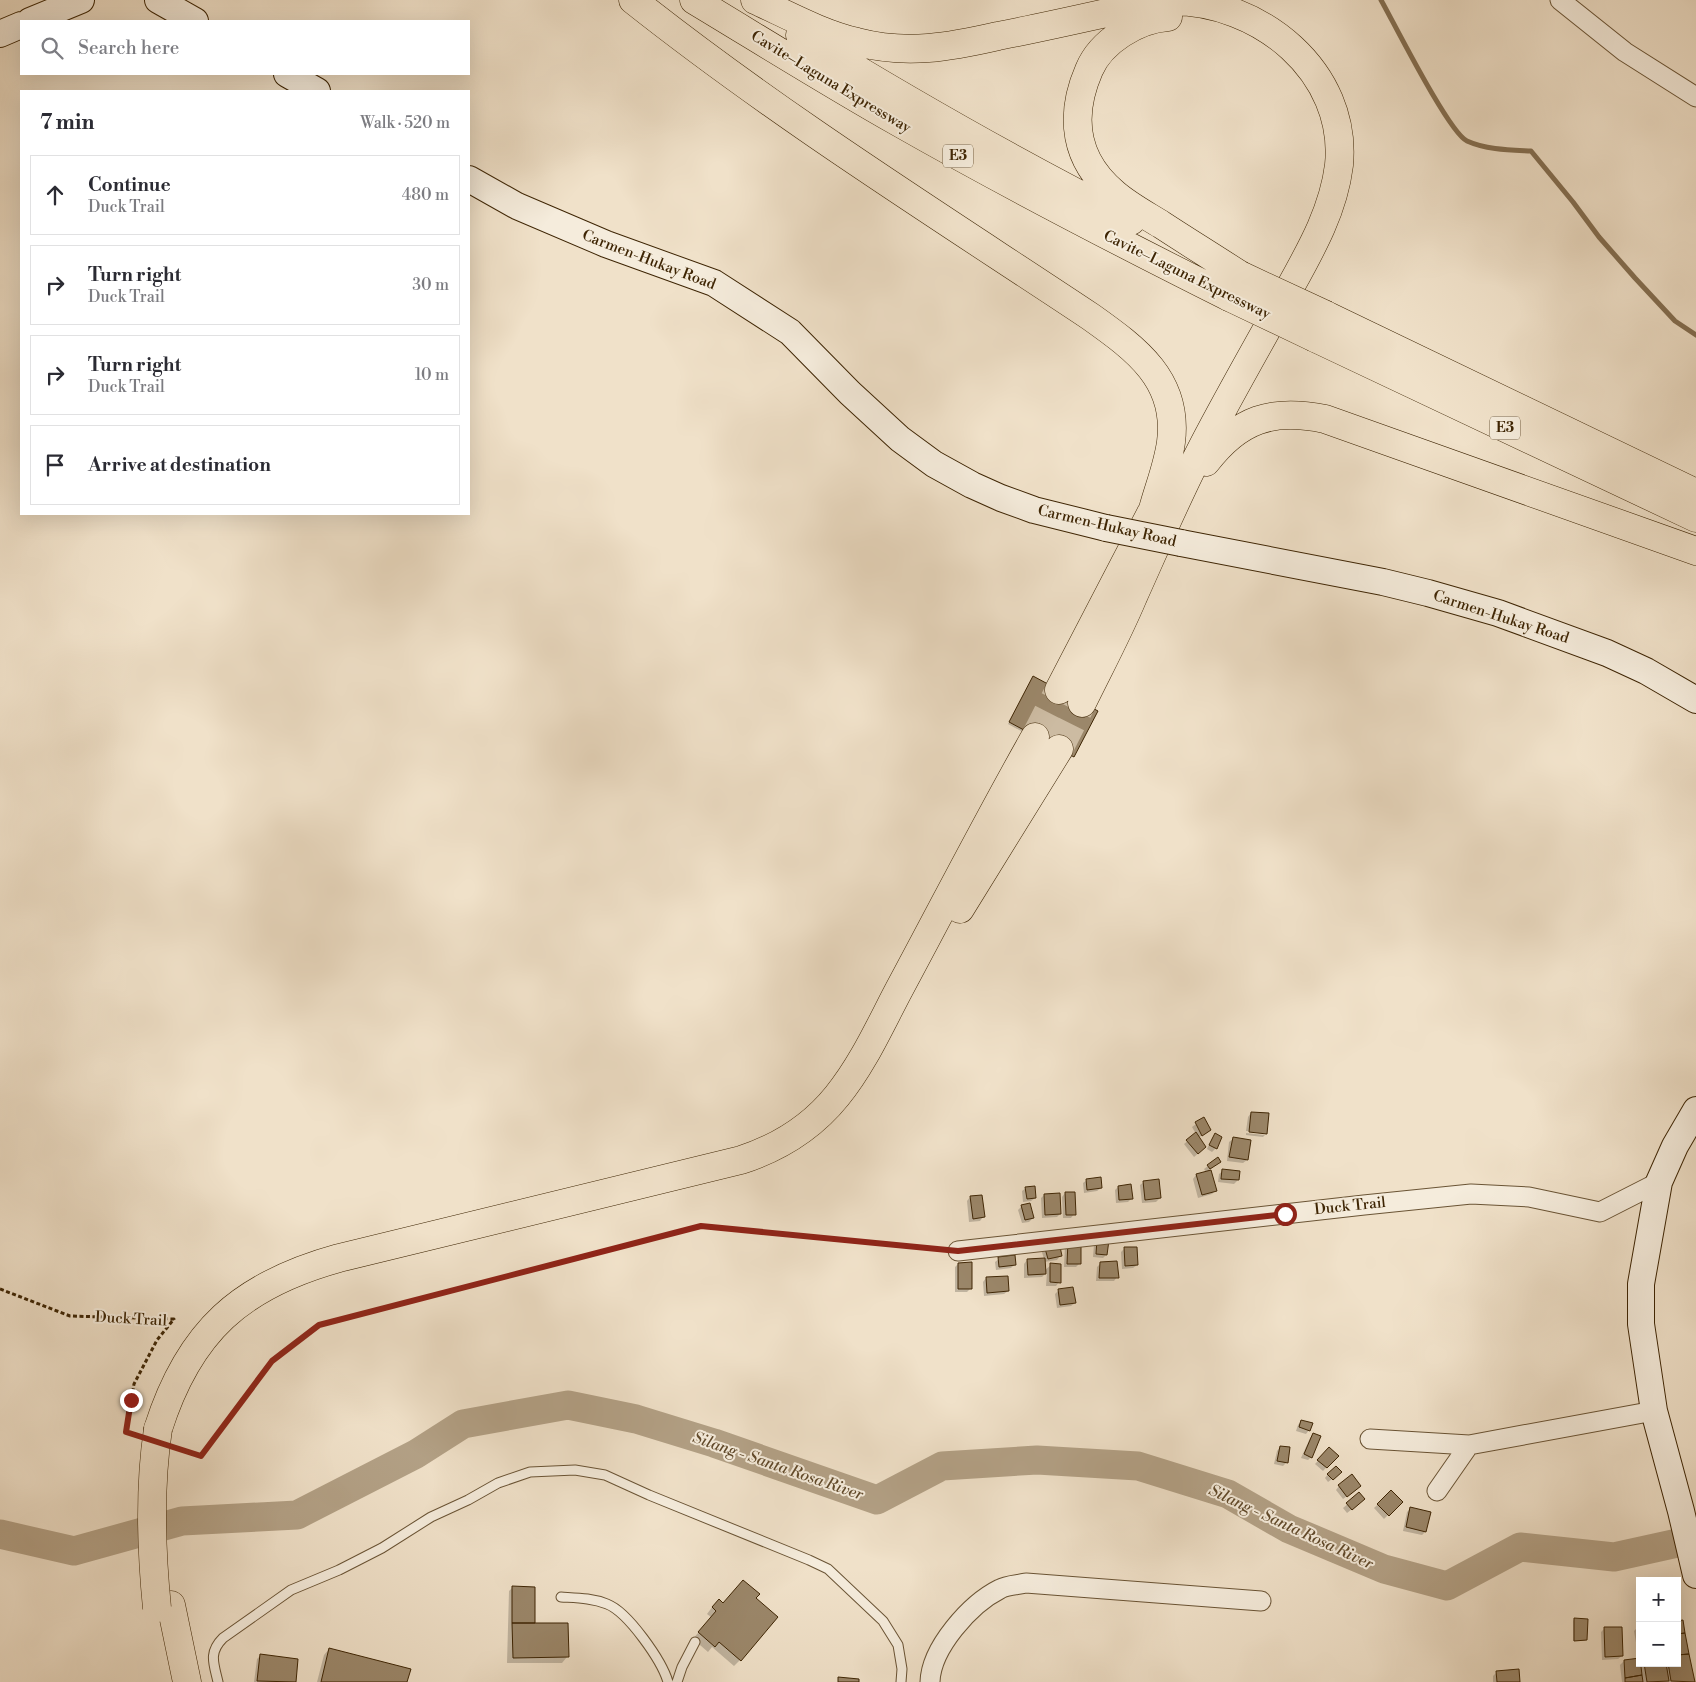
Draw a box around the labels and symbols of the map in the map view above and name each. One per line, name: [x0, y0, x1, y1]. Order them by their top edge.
street label: Cavite–Laguna Expressway: [747, 27, 915, 138]
road number: E3: [943, 144, 973, 168]
street label: Carmen-Hukay Road: [579, 226, 719, 294]
street label: Cavite–Laguna Expressway: [1100, 226, 1274, 324]
road number: E3: [1490, 416, 1520, 439]
street label: Carmen-Hukay Road: [1036, 501, 1179, 551]
street label: Carmen-Hukay Road: [1431, 586, 1572, 648]
street label: Duck Trail: [1313, 1193, 1387, 1219]
route start: [1274, 1203, 1297, 1226]
street label: Duck Trail: [95, 1308, 168, 1330]
route end: [120, 1389, 143, 1412]
water label: Silang - Santa Rosa River: [690, 1427, 867, 1505]
water label: Silang - Santa Rosa River: [1206, 1480, 1377, 1574]

